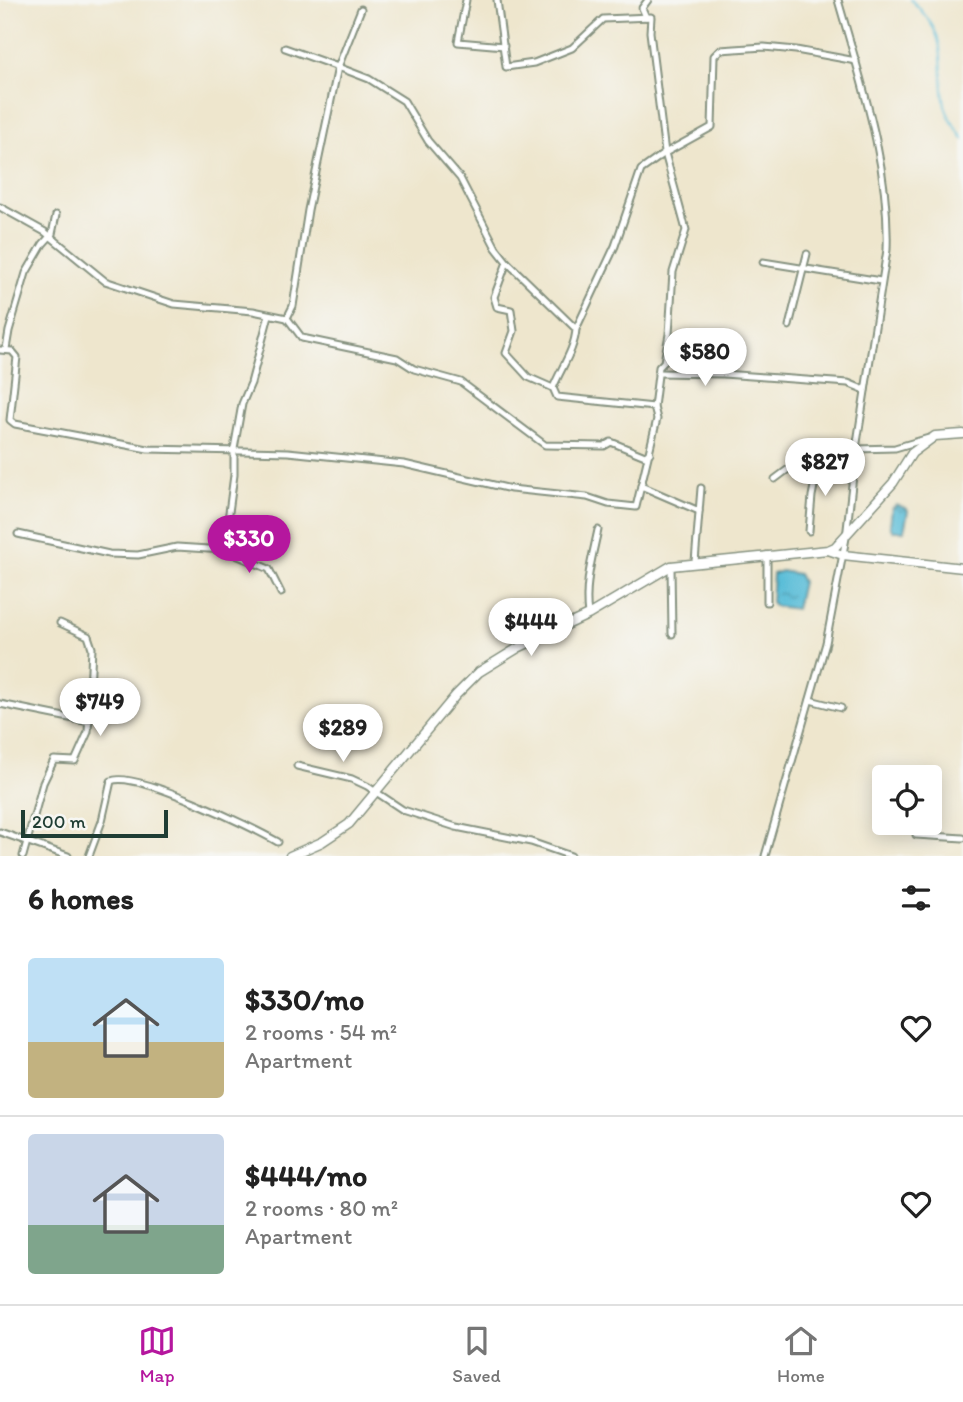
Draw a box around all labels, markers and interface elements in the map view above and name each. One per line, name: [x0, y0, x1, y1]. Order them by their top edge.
pin: $580: [664, 328, 746, 388]
text: $580: [680, 337, 730, 365]
pin: $827: [784, 438, 866, 498]
text: $827: [801, 447, 849, 475]
pin: $330: [208, 516, 290, 575]
text: $330: [224, 524, 274, 552]
pin: $444: [490, 598, 572, 658]
text: $444: [504, 607, 558, 635]
pin: $749: [59, 678, 141, 738]
text: $749: [76, 687, 124, 715]
pin: $289: [302, 704, 384, 764]
text: $289: [319, 713, 367, 741]
map controls: [872, 765, 942, 835]
button: locate: [872, 765, 942, 835]
scale bar: [21, 807, 168, 839]
text: 200 m: [32, 810, 86, 833]
icon: filters: [897, 879, 935, 917]
text: 6 homes: [28, 880, 134, 917]
text: $330/mo: [245, 981, 364, 1018]
icon: home: [84, 986, 168, 1070]
icon: heart: [897, 1009, 935, 1047]
text: 2 rooms · 54 m²: [245, 1018, 397, 1046]
text: Apartment: [245, 1046, 352, 1074]
text: $444/mo: [245, 1157, 367, 1194]
icon: home: [84, 1162, 168, 1246]
icon: heart: [897, 1185, 935, 1223]
text: 2 rooms · 80 m²: [245, 1194, 398, 1222]
text: Apartment: [245, 1222, 352, 1250]
tab: Map: [138, 1322, 176, 1387]
tab: Saved: [452, 1322, 501, 1387]
tab: Home: [777, 1322, 825, 1387]

